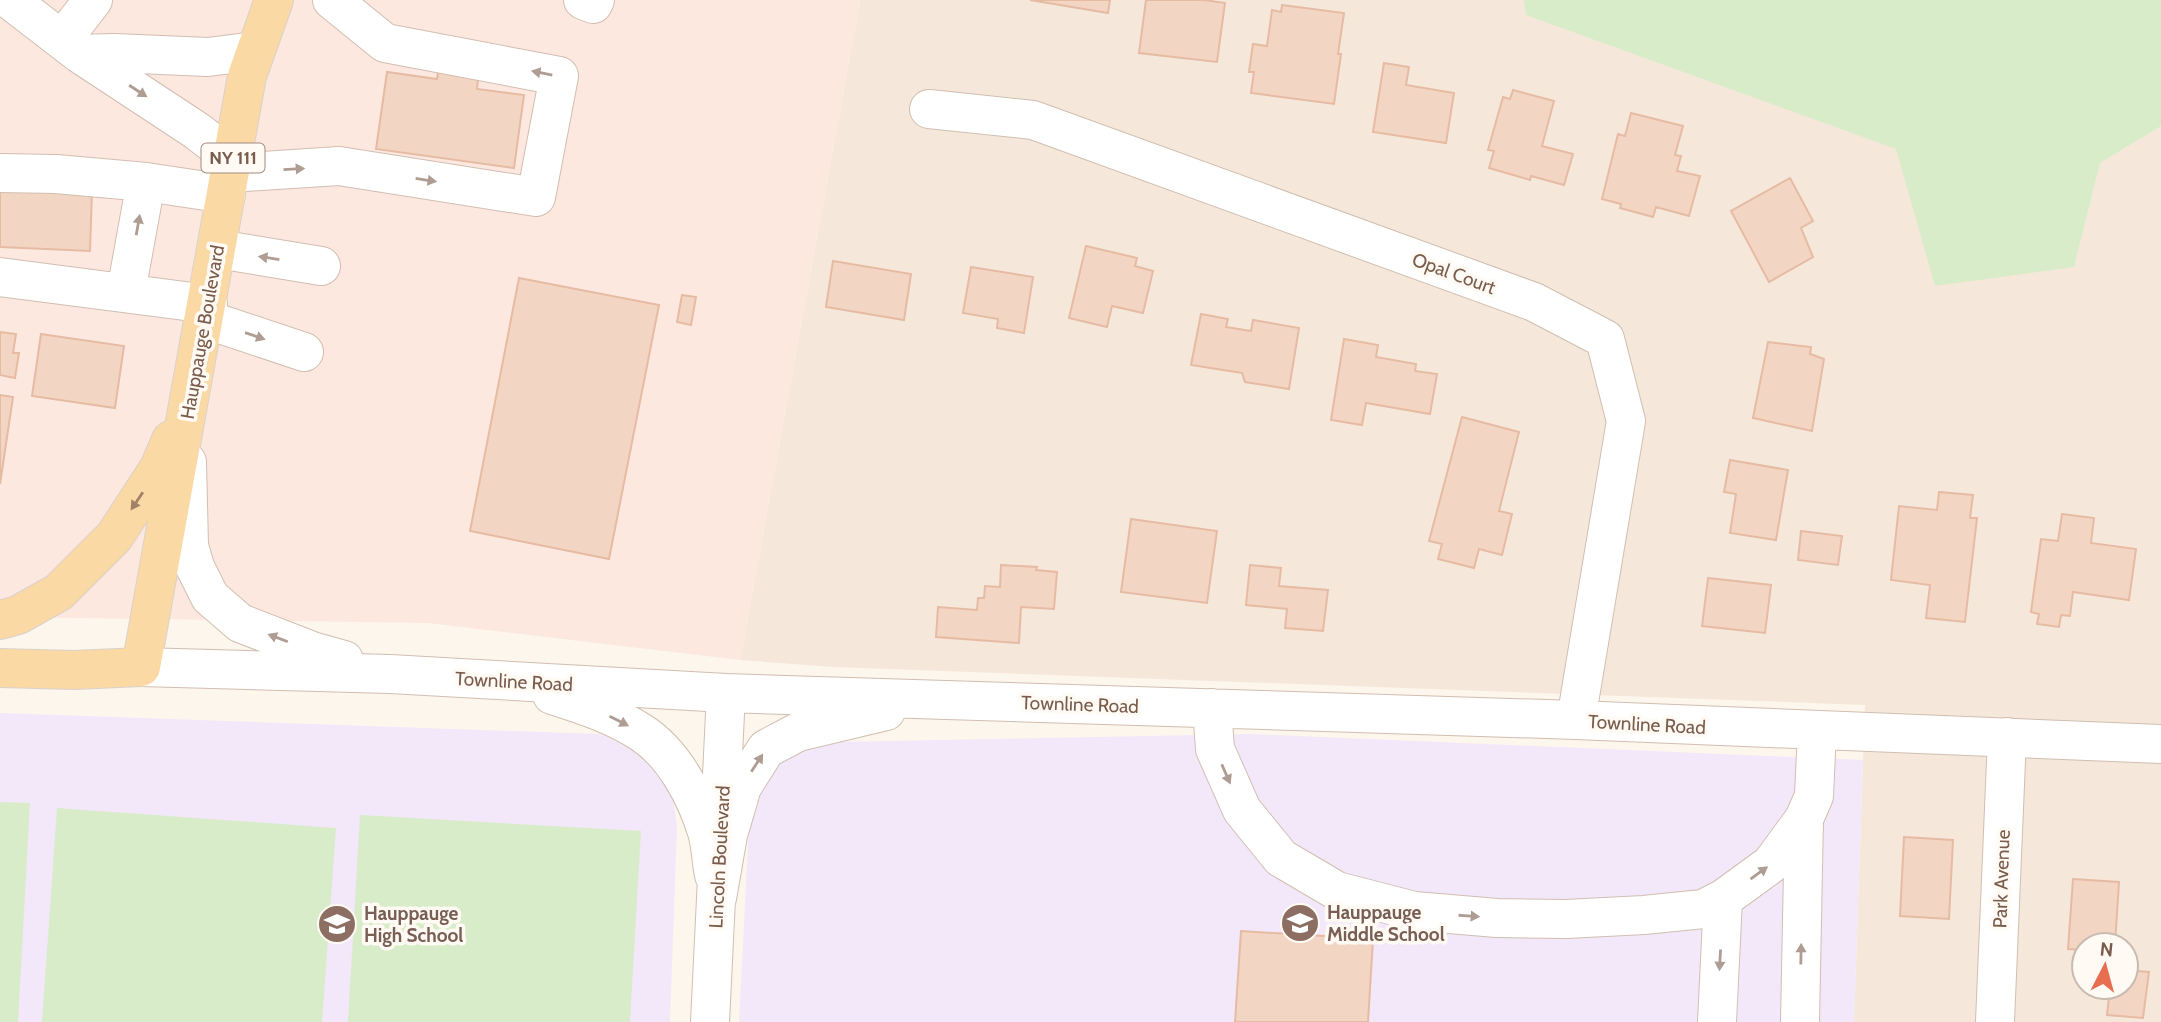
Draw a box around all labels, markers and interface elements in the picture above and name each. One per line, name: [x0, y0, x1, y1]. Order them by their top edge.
one-way arrow: [531, 67, 553, 78]
one-way arrow: [129, 84, 147, 98]
road number: NY 111: [202, 144, 264, 173]
one-way arrow: [284, 163, 306, 174]
one-way arrow: [415, 175, 437, 186]
one-way arrow: [133, 214, 144, 236]
street label: Hauppauge Boulevard: [176, 243, 229, 421]
street label: Opal Court: [1409, 248, 1499, 299]
one-way arrow: [258, 252, 280, 263]
one-way arrow: [244, 331, 265, 342]
one-way arrow: [131, 491, 144, 511]
one-way arrow: [268, 633, 289, 644]
street label: Townline Road: [455, 667, 573, 696]
street label: Townline Road: [1021, 691, 1139, 718]
street label: Townline Road: [1588, 710, 1706, 739]
one-way arrow: [609, 716, 629, 727]
one-way arrow: [751, 754, 764, 773]
one-way arrow: [1220, 764, 1232, 784]
street label: Lincoln Boulevard: [704, 785, 735, 929]
street label: Park Avenue: [1988, 829, 2015, 929]
one-way arrow: [1749, 866, 1768, 880]
place label: Hauppauge Middle School: [1327, 901, 1445, 946]
place label: Hauppauge High School: [364, 902, 463, 947]
school or university icon: Hauppauge Middle School: [1279, 902, 1321, 944]
school or university icon: Hauppauge High School: [316, 903, 358, 945]
one-way arrow: [1458, 911, 1480, 922]
north arrow: [2070, 931, 2140, 1001]
text: N: [2099, 937, 2115, 962]
one-way arrow: [1796, 943, 1807, 965]
one-way arrow: [1715, 950, 1726, 972]

